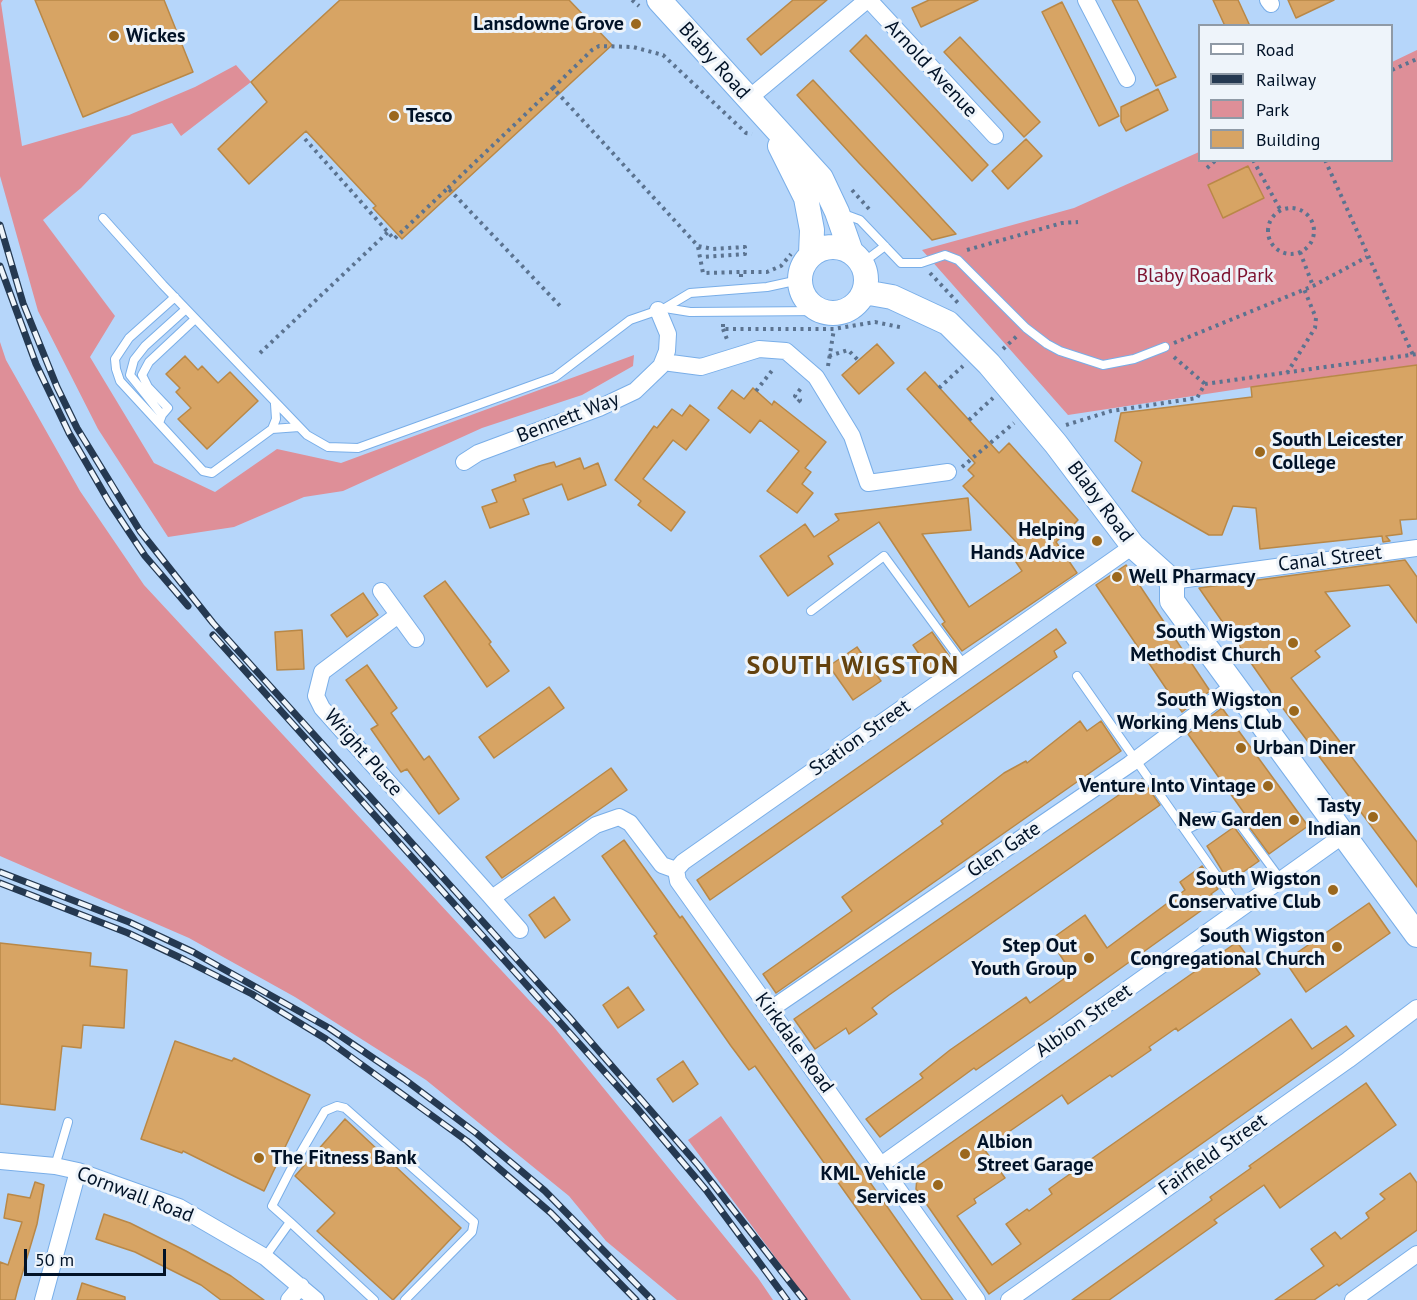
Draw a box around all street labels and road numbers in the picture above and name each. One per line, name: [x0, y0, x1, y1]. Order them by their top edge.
street label: Arnold Avenue: [880, 15, 982, 123]
street label: Blaby Road: [673, 18, 755, 104]
street label: Bennett Way: [513, 387, 623, 449]
street label: Blaby Road: [1062, 457, 1138, 547]
street label: Canal Street: [1277, 541, 1383, 577]
street label: Station Street: [805, 694, 915, 782]
street label: Wright Place: [319, 705, 407, 801]
street label: Glen Gate: [963, 817, 1045, 883]
street label: Albion Street: [1031, 979, 1137, 1063]
street label: Kirkdale Road: [750, 988, 838, 1098]
street label: Fairfield Street: [1154, 1109, 1272, 1201]
street label: Cornwall Road: [73, 1162, 197, 1228]

